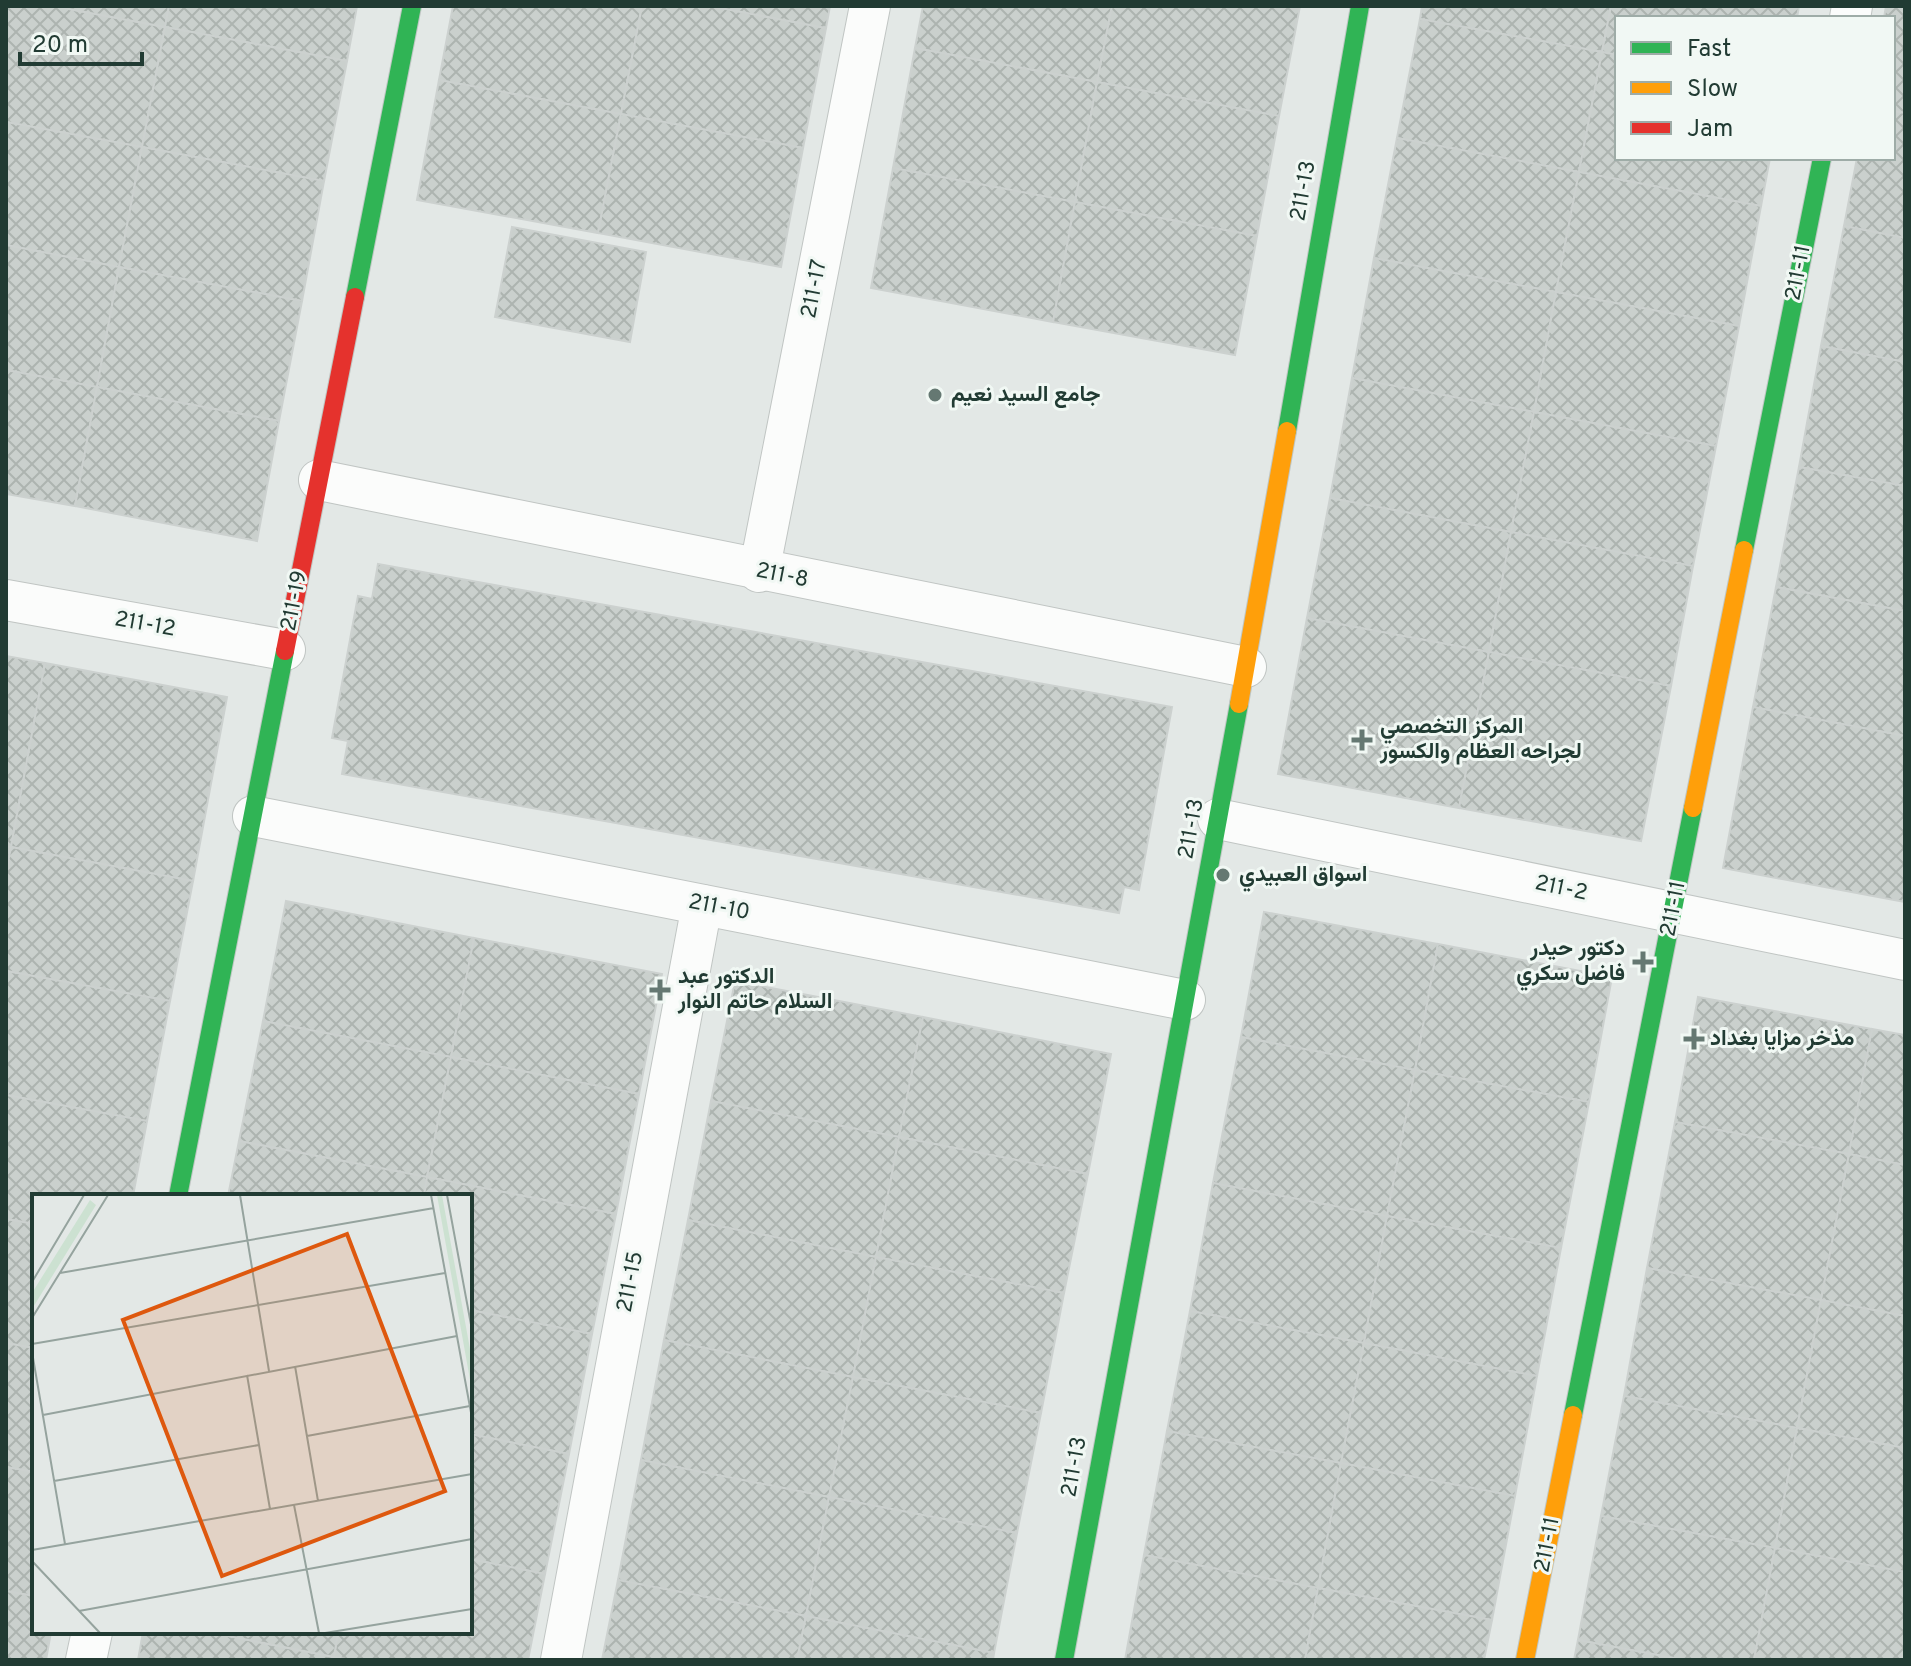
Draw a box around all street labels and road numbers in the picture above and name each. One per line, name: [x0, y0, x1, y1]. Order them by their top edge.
street label: 211-13: [1285, 159, 1323, 223]
street label: 211-11: [1780, 243, 1818, 303]
street label: 211-17: [796, 257, 834, 321]
street label: 211-8: [753, 558, 811, 594]
street label: 211-19: [276, 568, 314, 634]
street label: 211-12: [112, 606, 178, 644]
street label: 211-13: [1173, 797, 1211, 861]
street label: 211-2: [1532, 870, 1590, 908]
street label: 211-11: [1655, 879, 1693, 939]
street label: 211-10: [686, 889, 752, 927]
street label: 211-15: [612, 1249, 650, 1315]
street label: 211-13: [1056, 1435, 1094, 1499]
street label: 211-11: [1529, 1515, 1567, 1575]

